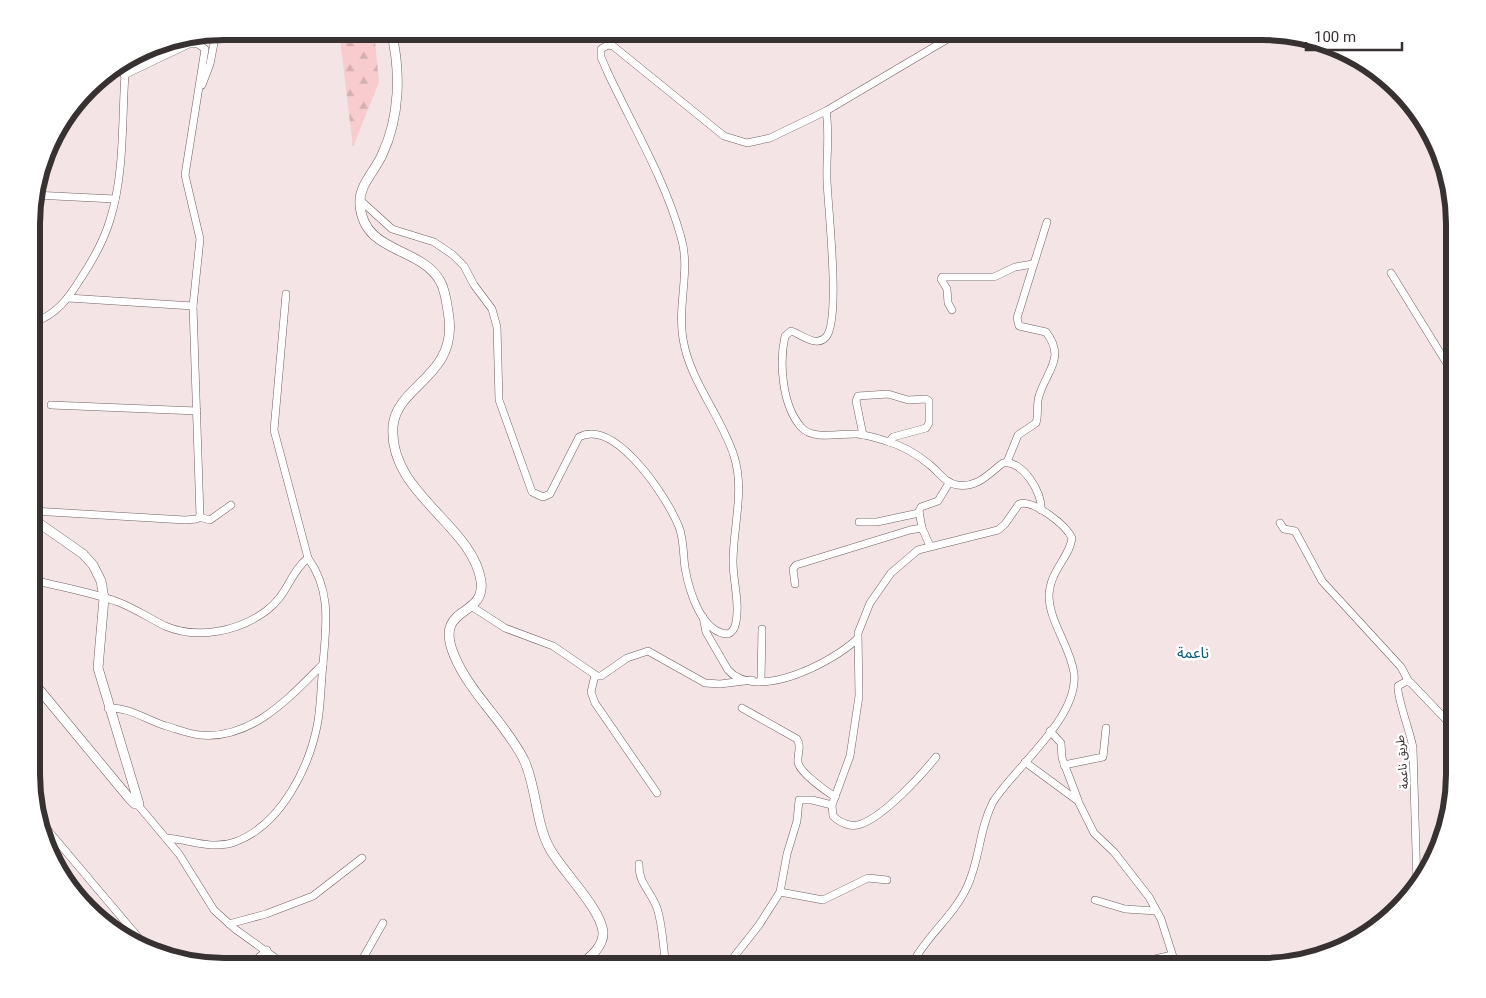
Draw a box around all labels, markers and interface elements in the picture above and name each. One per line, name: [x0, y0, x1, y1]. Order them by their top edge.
scale bar: [1306, 20, 1402, 52]
text: 100 m: [1314, 28, 1356, 46]
district label: ناعمة: [1177, 644, 1209, 662]
street label: طريق ناعمة: [1393, 734, 1412, 790]

